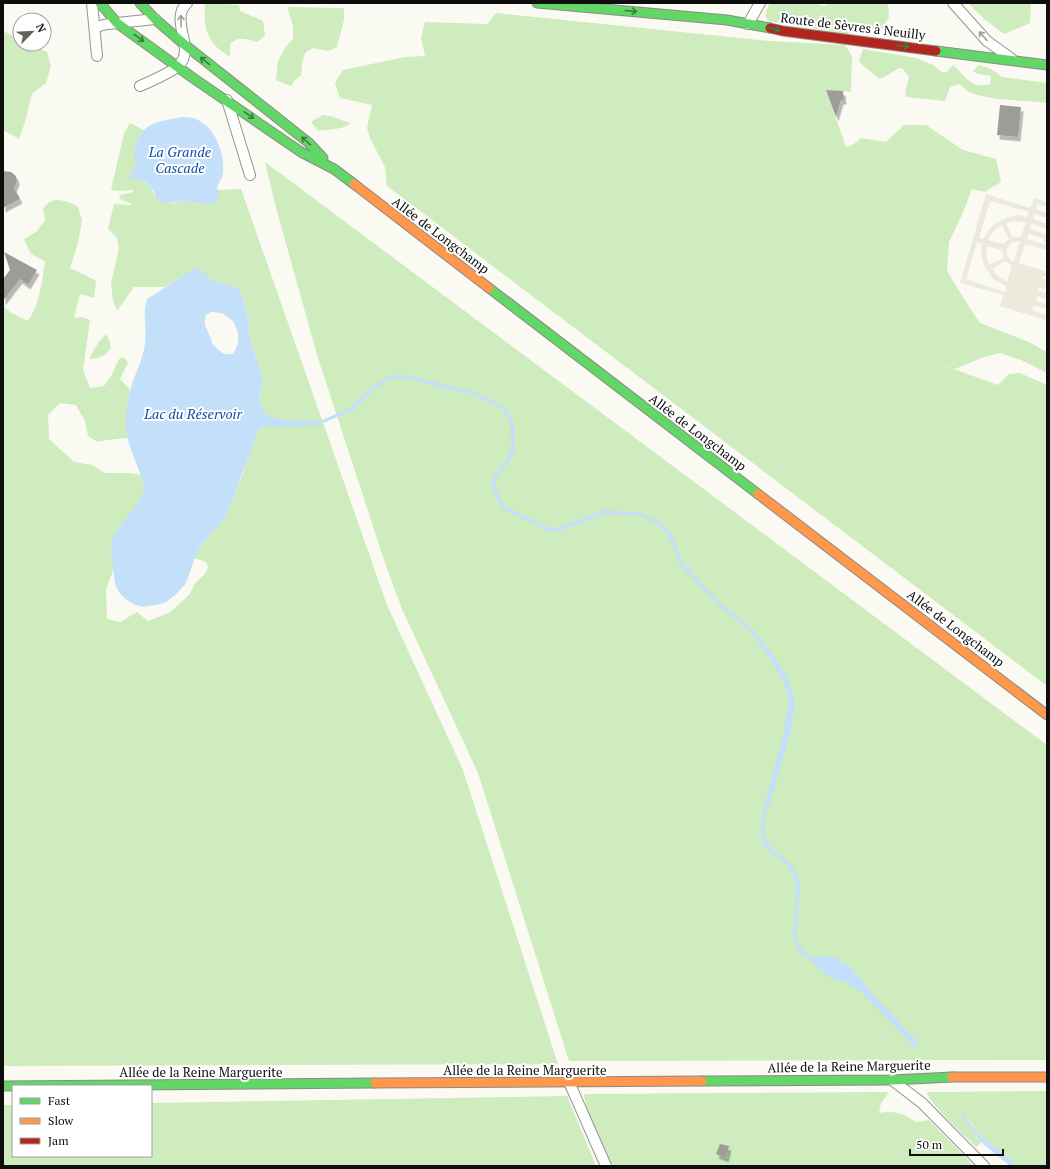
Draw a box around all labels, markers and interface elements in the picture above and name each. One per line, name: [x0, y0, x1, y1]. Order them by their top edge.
one-way arrow: [624, 8, 637, 15]
street label: Route de Sèvres à Neuilly: [780, 8, 927, 44]
north arrow: [12, 12, 52, 52]
one-way arrow: [178, 15, 185, 28]
text: N: [33, 21, 49, 35]
one-way arrow: [767, 26, 780, 34]
one-way arrow: [978, 31, 988, 41]
one-way arrow: [133, 34, 144, 42]
one-way arrow: [896, 43, 909, 50]
one-way arrow: [199, 56, 210, 65]
one-way arrow: [243, 111, 254, 119]
one-way arrow: [301, 137, 312, 146]
water label: La Grande Cascade: [148, 142, 212, 177]
street label: Allée de Longchamp: [389, 192, 493, 278]
street label: Allée de Longchamp: [646, 389, 750, 475]
water label: Lac du Réservoir: [143, 404, 242, 423]
street label: Allée de Longchamp: [904, 585, 1008, 671]
street label: Allée de la Reine Marguerite: [767, 1056, 931, 1076]
street label: Allée de la Reine Marguerite: [443, 1061, 607, 1079]
street label: Allée de la Reine Marguerite: [119, 1063, 283, 1081]
legend: [12, 1085, 152, 1157]
text: Fast: [48, 1093, 71, 1108]
text: Slow: [48, 1113, 74, 1128]
scale bar: [910, 1131, 1003, 1157]
text: Jam: [48, 1133, 69, 1148]
text: 50 m: [916, 1137, 943, 1152]

